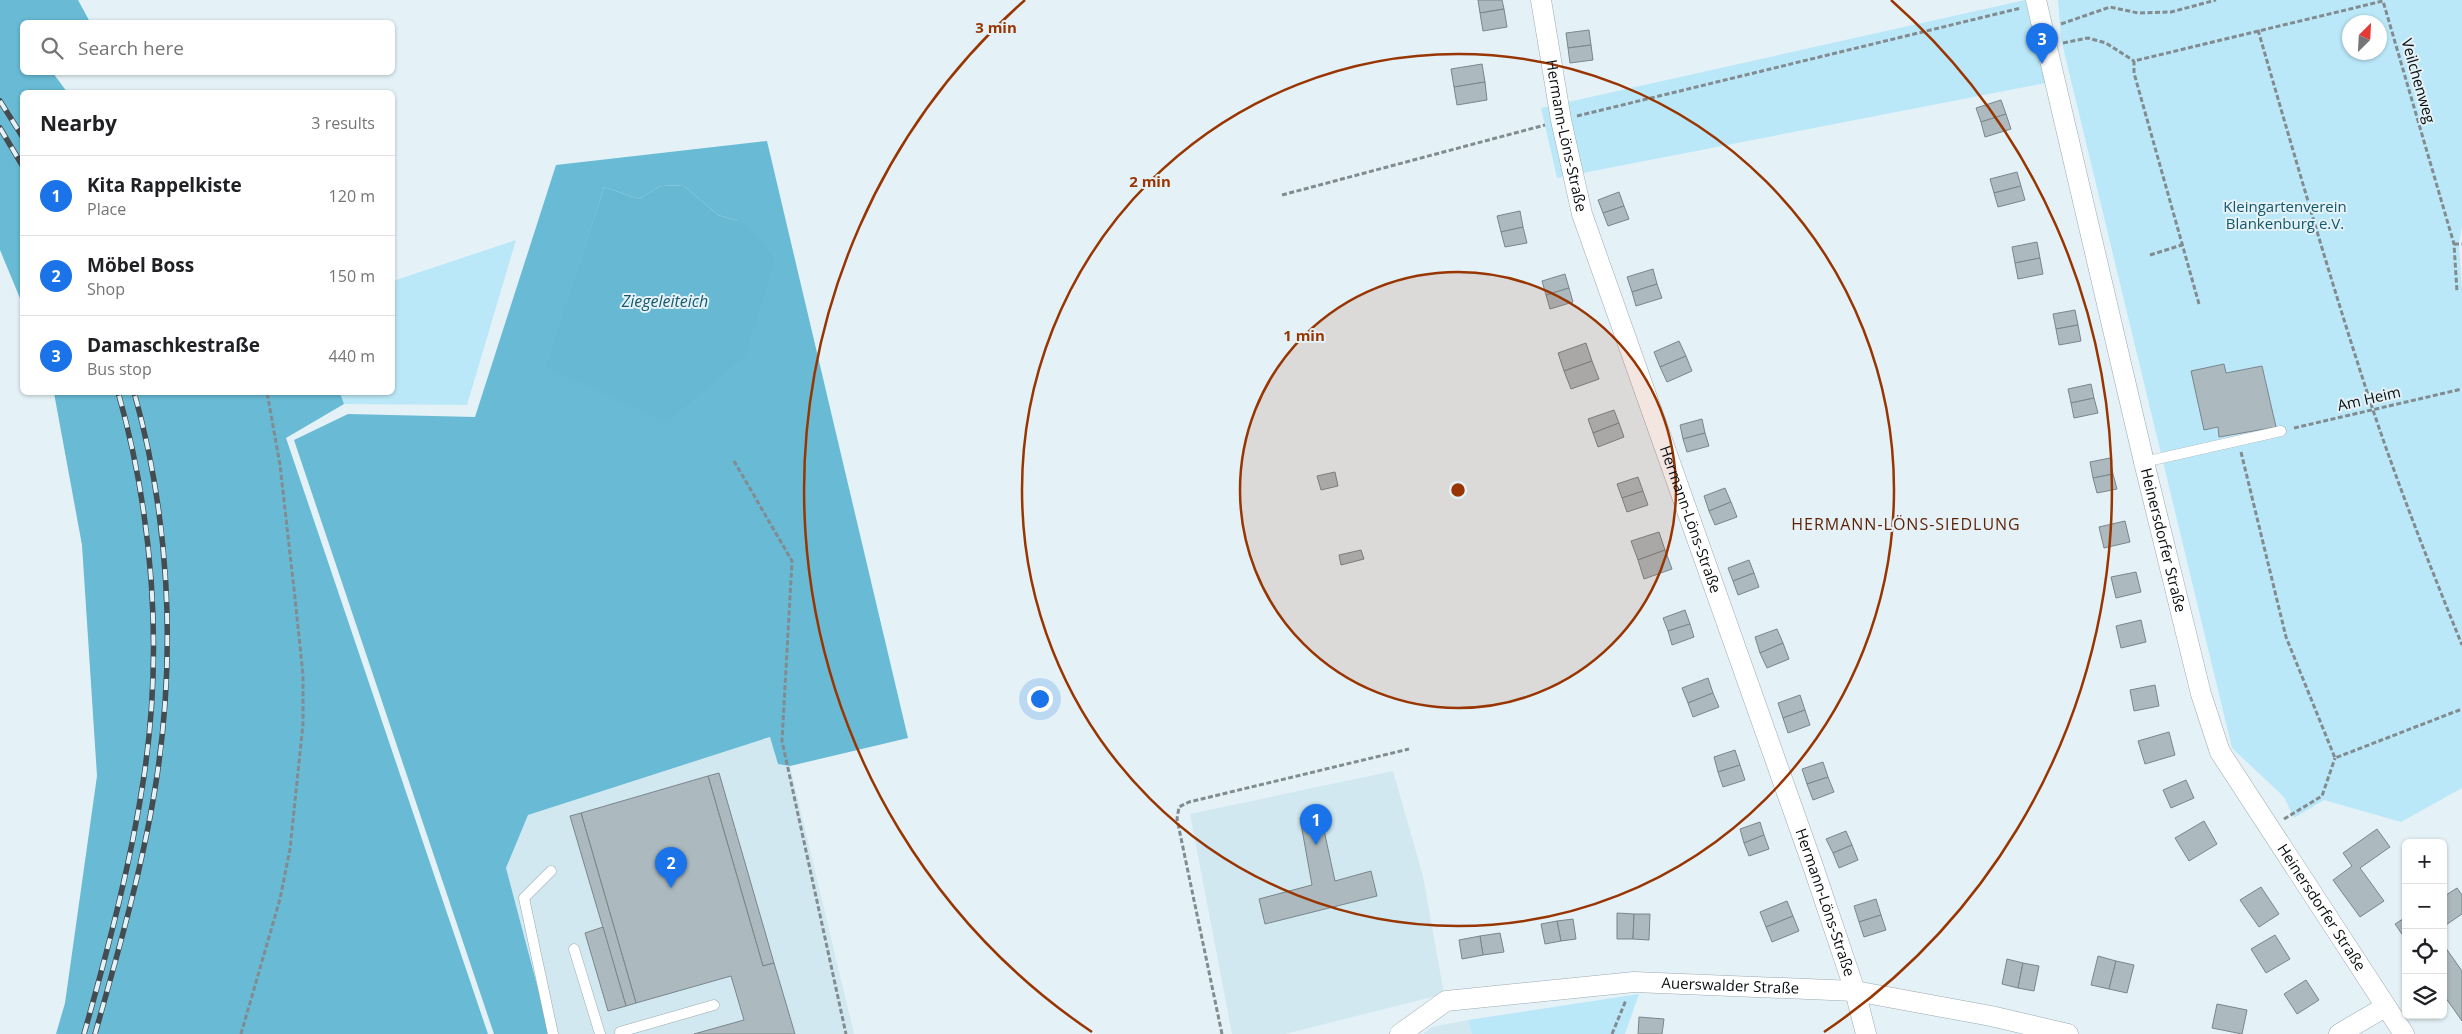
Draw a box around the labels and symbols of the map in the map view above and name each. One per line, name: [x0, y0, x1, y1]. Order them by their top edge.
north arrow: [2342, 15, 2387, 60]
text: 3 min: [975, 17, 1017, 37]
pin: 3: [2026, 23, 2058, 64]
street label: Veilchenweg: [2397, 36, 2441, 125]
street label: Hermann-Löns-Straße: [1542, 58, 1592, 214]
text: 2 min: [1129, 171, 1171, 191]
park label: Kleingartenverein Blankenburg e.V.: [2223, 196, 2347, 233]
water label: Ziegeleiteich: [621, 290, 708, 312]
text: 1 min: [1283, 325, 1325, 345]
street label: Am Heim: [2335, 381, 2402, 415]
street label: Hermann-Löns-Straße: [1656, 443, 1726, 596]
street label: Heinersdorfer Straße: [2137, 466, 2192, 614]
centre of rings: [1449, 481, 1467, 499]
district label: HERMANN-LÖNS-SIEDLUNG: [1791, 513, 2021, 535]
your location: [1027, 686, 1053, 712]
pin: 1: [1300, 804, 1332, 845]
street label: Hermann-Löns-Straße: [1791, 825, 1860, 979]
street label: Heinersdorfer Straße: [2273, 839, 2371, 974]
pin: 2: [655, 847, 687, 888]
street label: Auerswalder Straße: [1661, 972, 1800, 998]

